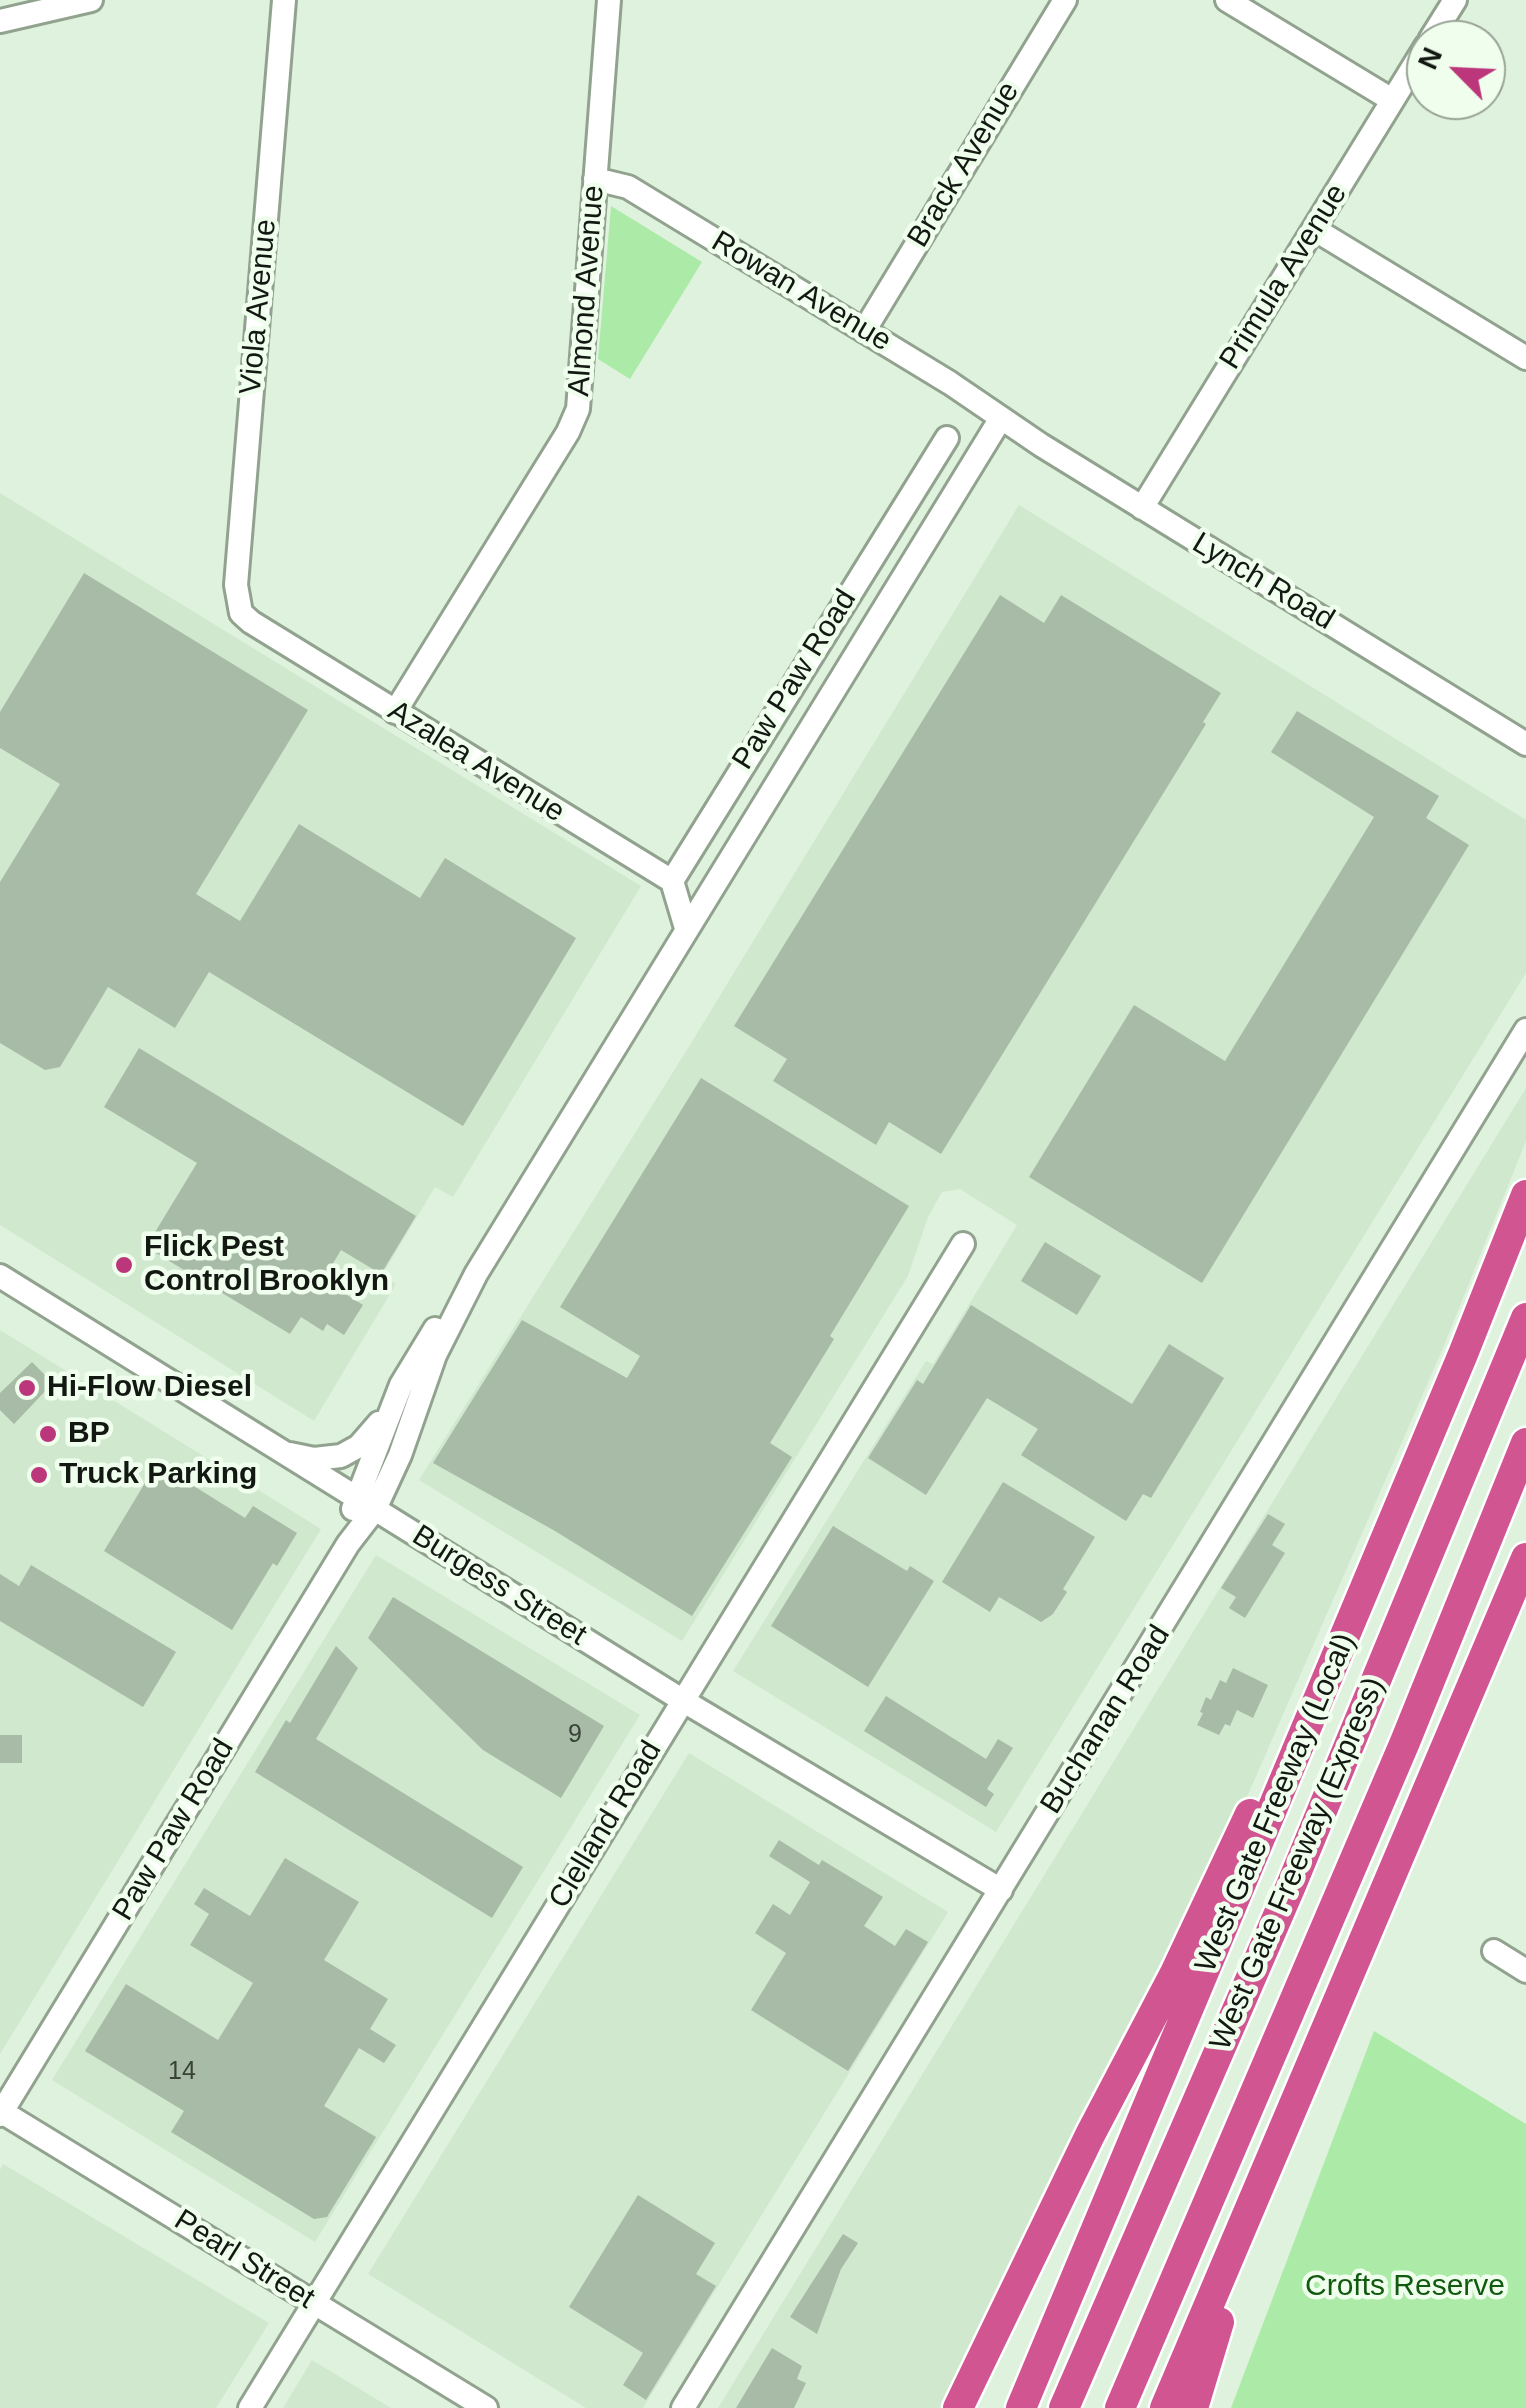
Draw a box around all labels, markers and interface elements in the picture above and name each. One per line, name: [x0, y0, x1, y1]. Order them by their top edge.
north arrow: [1406, 20, 1506, 120]
text: N: [1412, 43, 1448, 74]
street label: Brack Avenue: [901, 76, 1027, 254]
street label: Primula Avenue: [1213, 178, 1355, 376]
street label: Almond Avenue: [562, 184, 612, 398]
street label: Viola Avenue: [233, 218, 285, 396]
street label: Rowan Avenue: [705, 224, 897, 360]
street label: Lynch Road: [1186, 526, 1340, 638]
street label: Paw Paw Road: [725, 583, 865, 777]
street label: Azalea Avenue: [381, 693, 571, 831]
place label: Flick Pest Control Brooklyn: [144, 1230, 389, 1300]
marker: Flick Pest Control Brooklyn: [113, 1254, 135, 1276]
place label: Hi-Flow Diesel: [47, 1370, 252, 1406]
marker: Hi-Flow Diesel: [16, 1377, 38, 1399]
place label: BP: [68, 1416, 110, 1452]
marker: BP: [37, 1423, 59, 1445]
place label: Truck Parking: [59, 1457, 257, 1493]
marker: Truck Parking: [28, 1464, 50, 1486]
street label: Burgess Street: [405, 1518, 593, 1654]
street label: Buchanan Road: [1034, 1619, 1178, 1821]
street label: West Gate Freeway (Local): [1188, 1628, 1364, 1978]
street label: West Gate Freeway (Express): [1203, 1672, 1393, 2056]
house number: 9: [568, 1720, 582, 1750]
street label: Paw Paw Road: [106, 1733, 242, 1927]
street label: Clelland Road: [542, 1735, 670, 1915]
house number: 14: [168, 2057, 196, 2087]
street label: Pearl Street: [167, 2203, 321, 2317]
park label: Crofts Reserve: [1305, 2269, 1505, 2305]

